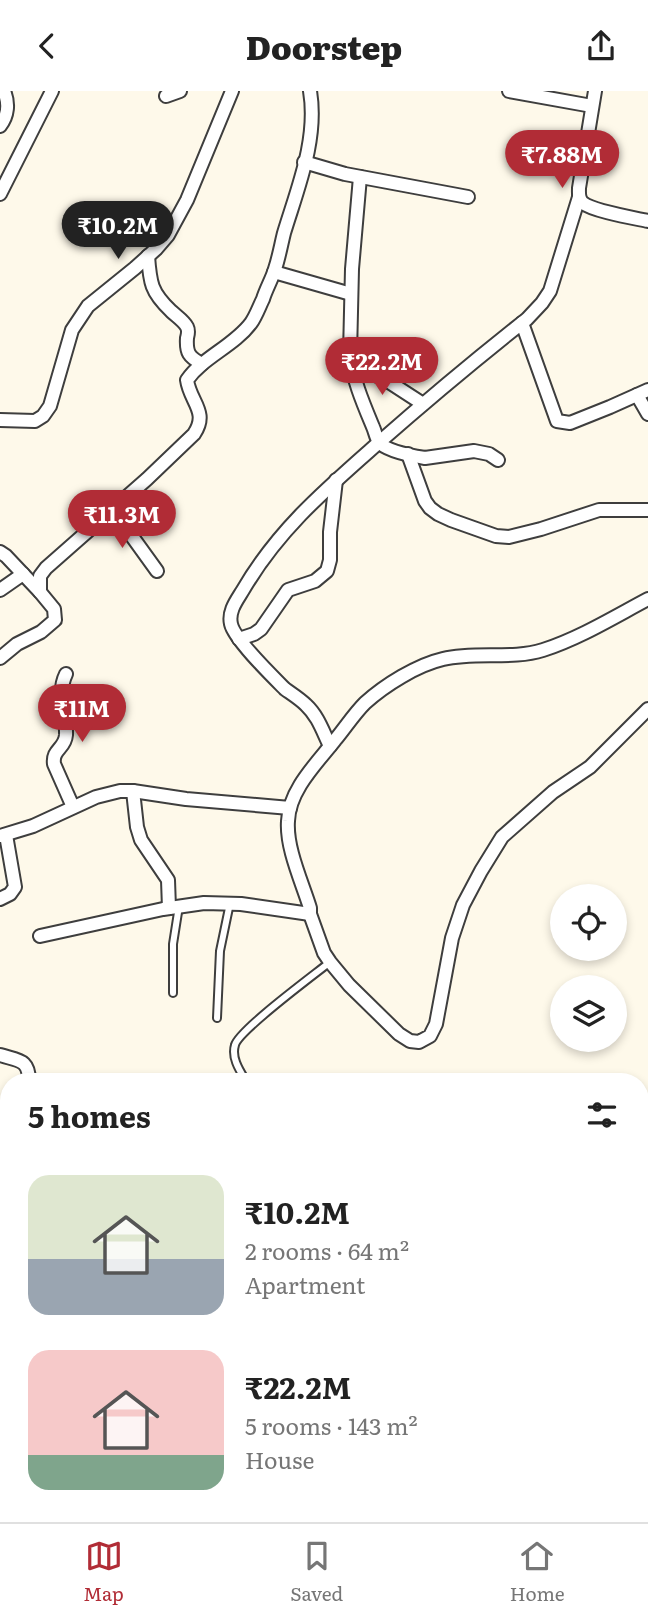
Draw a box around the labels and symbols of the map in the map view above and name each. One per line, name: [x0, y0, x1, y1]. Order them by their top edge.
pin: ₹7.88M: [505, 131, 619, 190]
pin: ₹10.2M: [61, 201, 175, 261]
pin: ₹22.2M: [325, 337, 439, 397]
pin: ₹11.3M: [65, 491, 179, 550]
pin: ₹11M: [41, 685, 123, 744]

